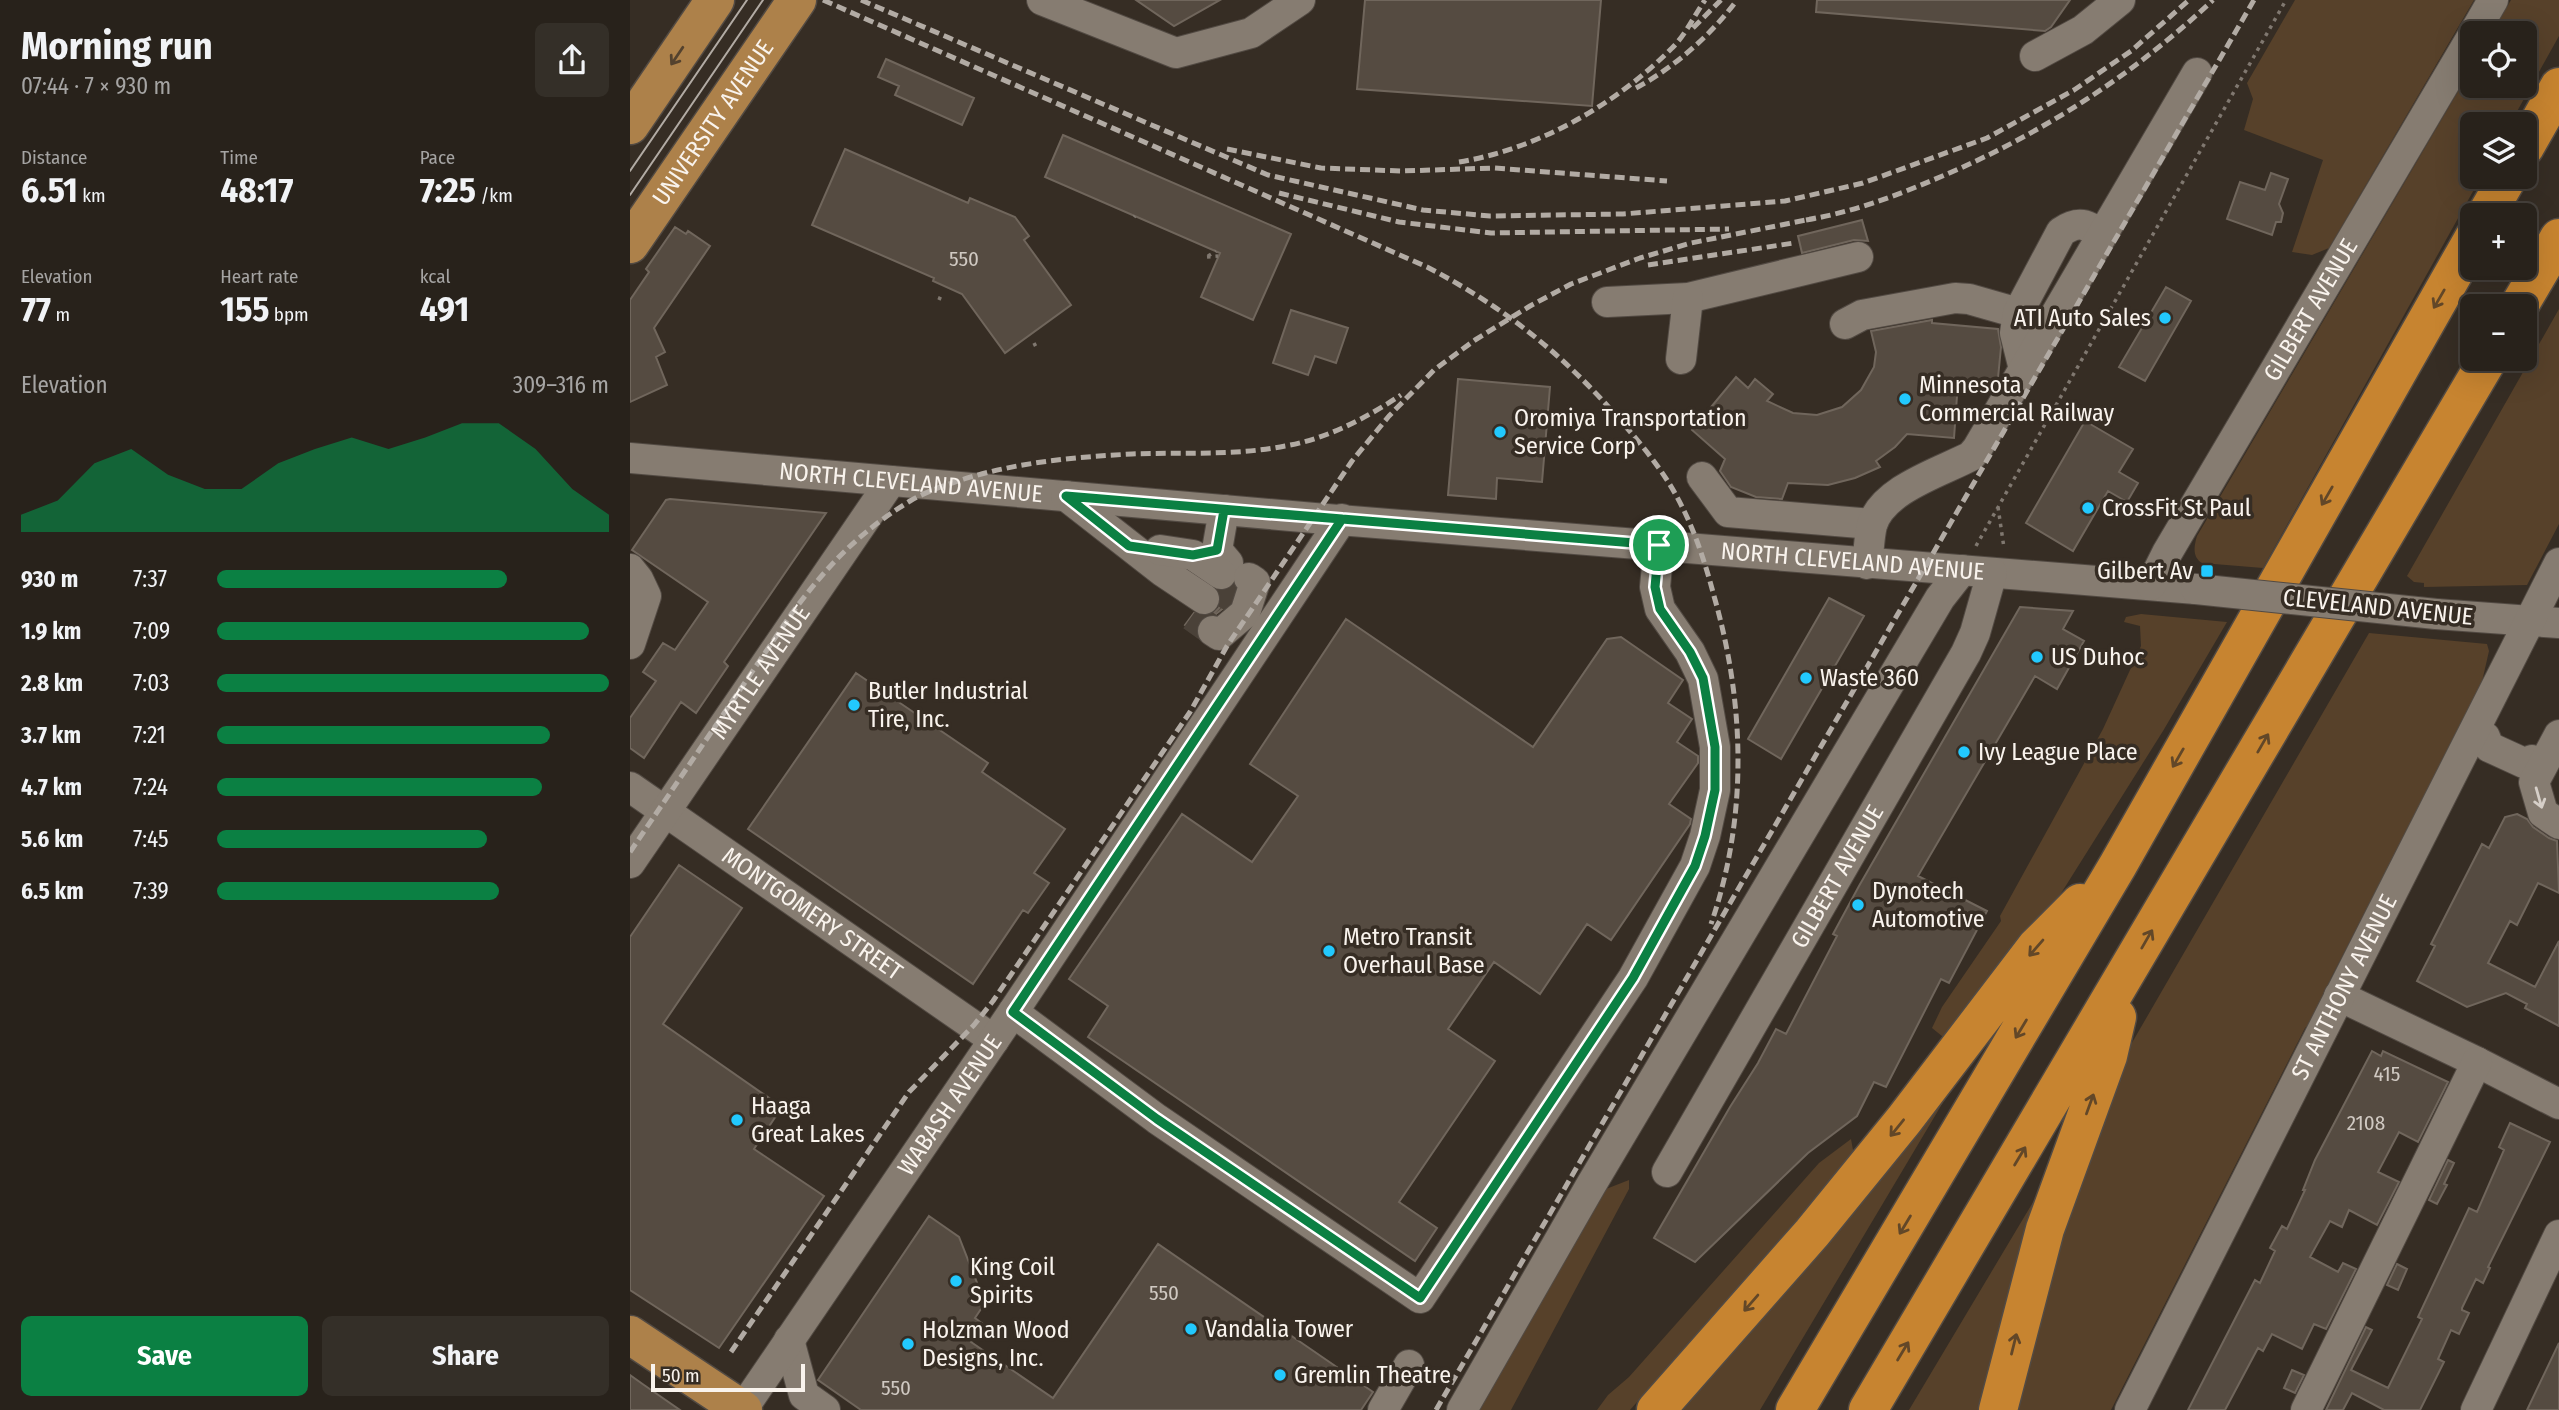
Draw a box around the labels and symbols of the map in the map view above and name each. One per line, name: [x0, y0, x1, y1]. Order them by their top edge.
street label: UNIVERSITY AVENUE: [647, 35, 779, 211]
one-way arrow: [670, 46, 684, 65]
street label: GILBERT AVENUE: [2258, 234, 2363, 386]
house number: 550: [949, 246, 979, 272]
one-way arrow: [2432, 288, 2446, 308]
place label: ATI Auto Sales: [2014, 304, 2151, 332]
marker: ATI Auto Sales: [2157, 310, 2173, 326]
place label: Minnesota Commercial Railway: [1919, 371, 2114, 427]
marker: Minnesota Commercial Railway: [1897, 391, 1913, 407]
place label: Oromiya Transportation Service Corp: [1514, 404, 1747, 460]
marker: Oromiya Transportation Service Corp: [1492, 424, 1508, 440]
street label: NORTH CLEVELAND AVENUE: [778, 457, 1044, 508]
one-way arrow: [2320, 486, 2334, 506]
place label: CrossFit St Paul: [2102, 494, 2251, 522]
marker: CrossFit St Paul: [2080, 500, 2096, 516]
pin: [1629, 515, 1689, 575]
street label: NORTH CLEVELAND AVENUE: [1720, 537, 1986, 586]
place label: Gilbert Av: [2097, 557, 2193, 585]
marker: Gilbert Av: [2199, 563, 2215, 579]
street label: CLEVELAND AVENUE: [2282, 583, 2474, 631]
street label: MYRTLE AVENUE: [705, 600, 816, 744]
place label: US Duhoc: [2051, 643, 2145, 671]
marker: US Duhoc: [2029, 649, 2045, 665]
place label: Waste 360: [1820, 664, 1919, 692]
marker: Waste 360: [1798, 670, 1814, 686]
place label: Butler Industrial Tire, Inc.: [868, 677, 1028, 733]
marker: Butler Industrial Tire, Inc.: [846, 697, 862, 713]
one-way arrow: [2256, 733, 2270, 753]
place label: Ivy League Place: [1978, 738, 2138, 766]
marker: Ivy League Place: [1956, 744, 1972, 760]
one-way arrow: [2171, 748, 2185, 768]
one-way arrow: [2533, 786, 2546, 808]
street label: GILBERT AVENUE: [1785, 800, 1889, 953]
street label: MONTGOMERY STREET: [717, 841, 908, 986]
place label: Dynotech Automotive: [1872, 877, 1985, 933]
street label: ST ANTHONY AVENUE: [2286, 890, 2403, 1084]
marker: Dynotech Automotive: [1850, 897, 1866, 913]
place label: Metro Transit Overhaul Base: [1343, 923, 1485, 979]
one-way arrow: [2141, 929, 2155, 949]
one-way arrow: [2028, 939, 2044, 957]
marker: Metro Transit Overhaul Base: [1321, 943, 1337, 959]
one-way arrow: [2014, 1019, 2028, 1039]
street label: WABASH AVENUE: [892, 1029, 1007, 1181]
house number: 415: [2374, 1061, 2400, 1087]
place label: Haaga Great Lakes: [751, 1092, 865, 1148]
one-way arrow: [2085, 1093, 2097, 1115]
house number: 2108: [2347, 1110, 2385, 1136]
marker: Haaga Great Lakes: [729, 1112, 745, 1128]
one-way arrow: [1889, 1119, 1905, 1137]
one-way arrow: [2013, 1146, 2027, 1166]
one-way arrow: [1898, 1214, 1912, 1234]
place label: King Coil Spirits: [970, 1253, 1055, 1309]
marker: King Coil Spirits: [948, 1273, 964, 1289]
house number: 550: [1149, 1280, 1179, 1306]
one-way arrow: [1743, 1293, 1759, 1311]
place label: Vandalia Tower: [1205, 1315, 1354, 1343]
place label: Holzman Wood Designs, Inc.: [922, 1316, 1070, 1372]
marker: Vandalia Tower: [1183, 1321, 1199, 1337]
one-way arrow: [2008, 1333, 2021, 1356]
marker: Holzman Wood Designs, Inc.: [900, 1336, 916, 1352]
one-way arrow: [1896, 1342, 1910, 1362]
scale bar: [651, 1361, 805, 1393]
place label: Gremlin Theatre: [1294, 1361, 1451, 1389]
marker: Gremlin Theatre: [1272, 1367, 1288, 1383]
house number: 550: [881, 1375, 911, 1401]

